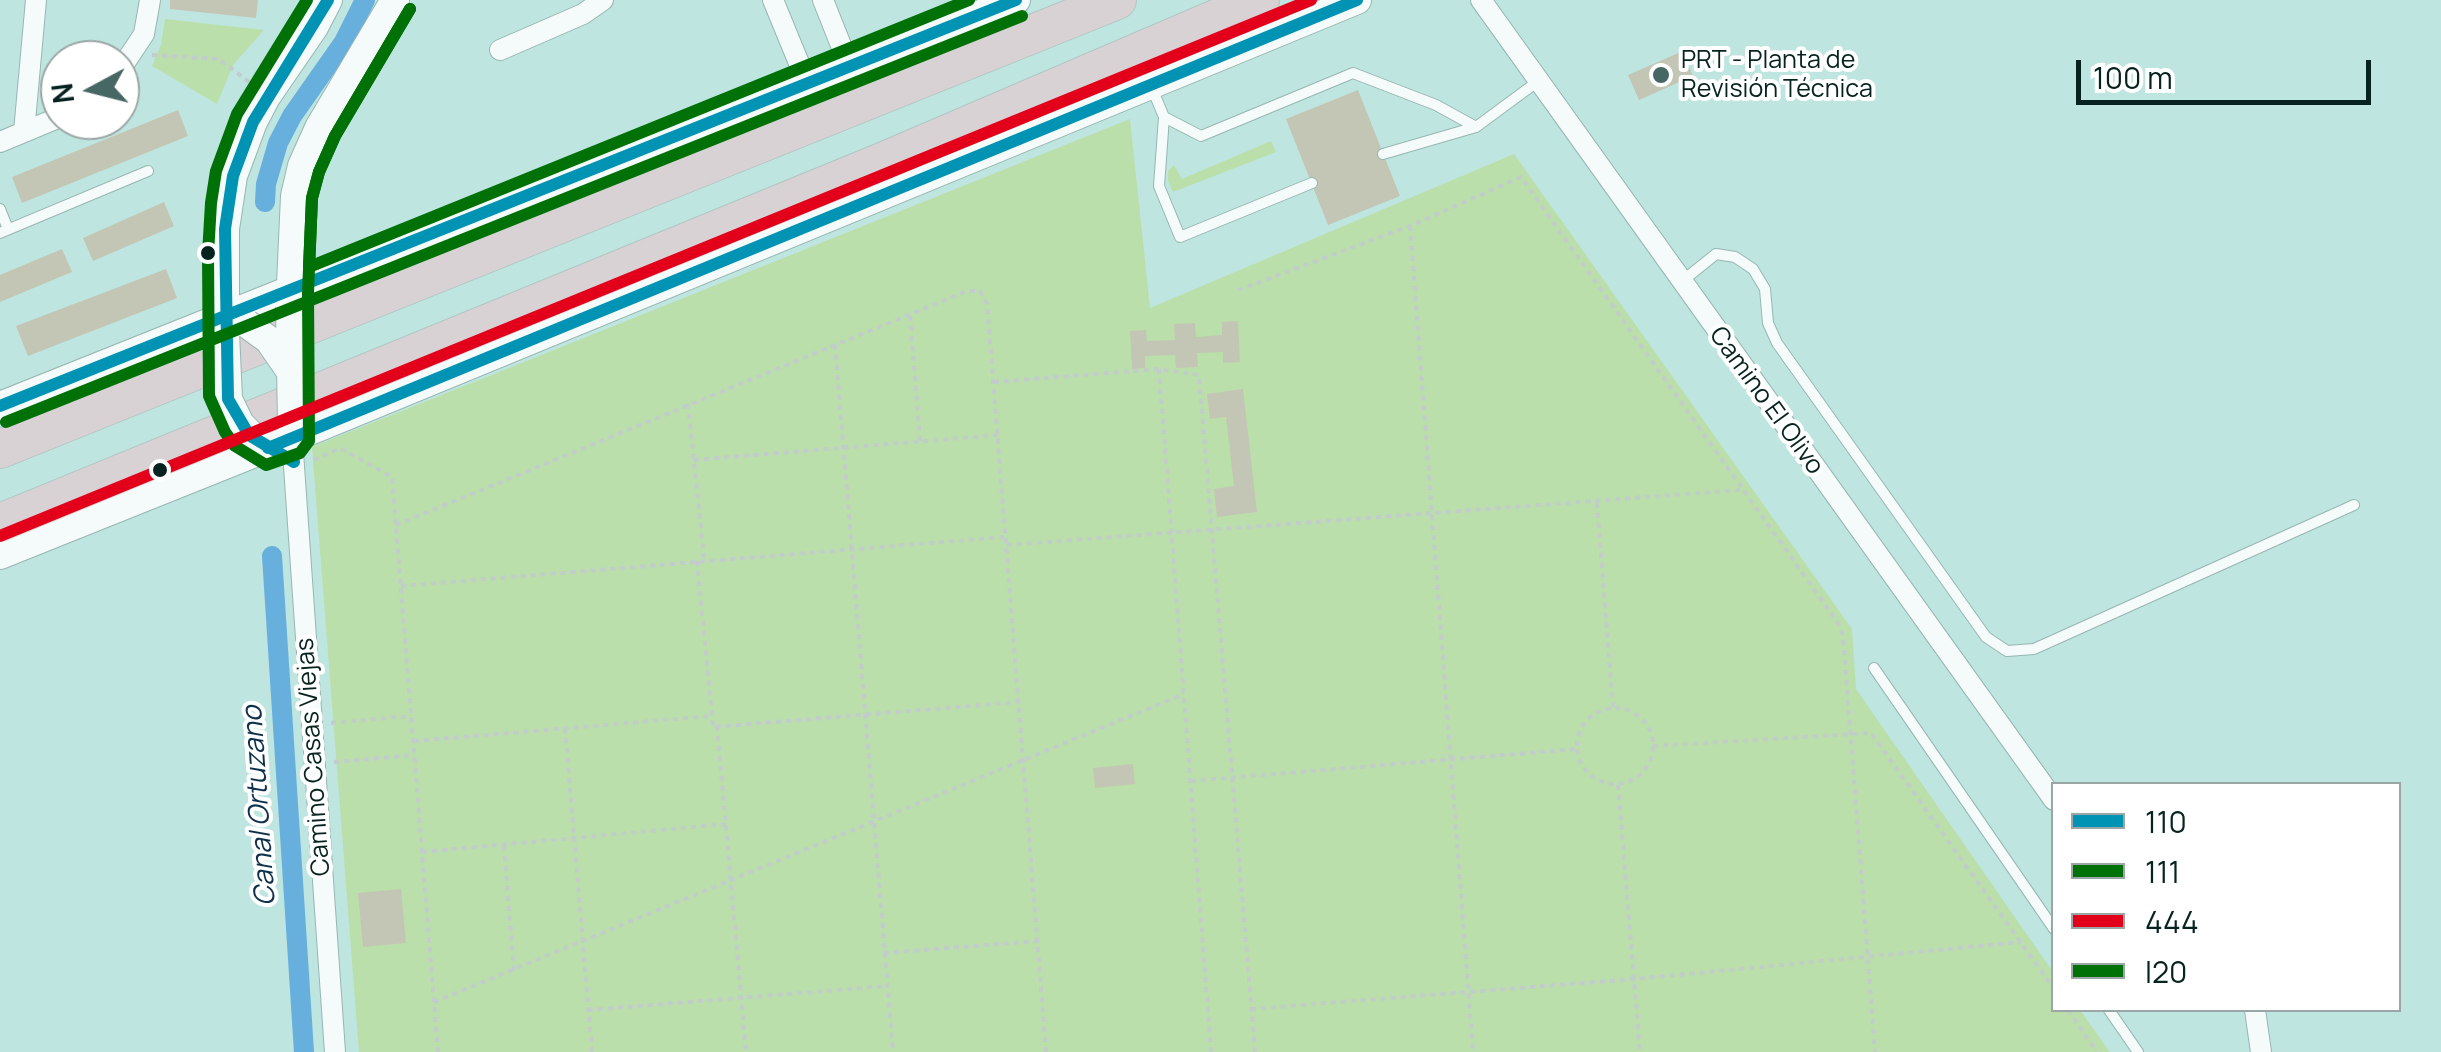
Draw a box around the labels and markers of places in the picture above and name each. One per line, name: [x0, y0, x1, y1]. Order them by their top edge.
place label: PRT - Planta de Revisión Técnica: [1681, 46, 1873, 105]
marker: PRT - Planta de Revisión Técnica: [1650, 64, 1672, 86]
unlabelled marker: [198, 243, 218, 263]
unlabelled marker: [150, 460, 170, 480]

